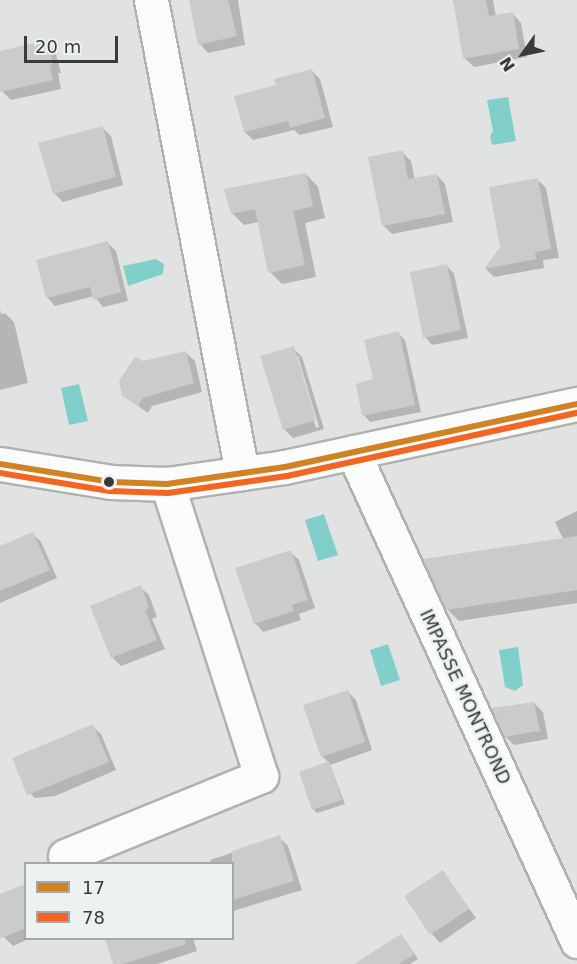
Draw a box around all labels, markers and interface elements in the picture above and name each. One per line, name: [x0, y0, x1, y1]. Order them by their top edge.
scale bar: [27, 24, 122, 62]
north arrow: [493, 24, 553, 84]
text: 20 m: [35, 36, 81, 57]
text: N: [496, 53, 519, 75]
unlabelled marker: [103, 476, 115, 488]
street label: IMPASSE MONTROND: [415, 606, 515, 788]
legend: [24, 862, 234, 940]
text: 17: [82, 877, 105, 898]
text: 78: [82, 907, 105, 928]

